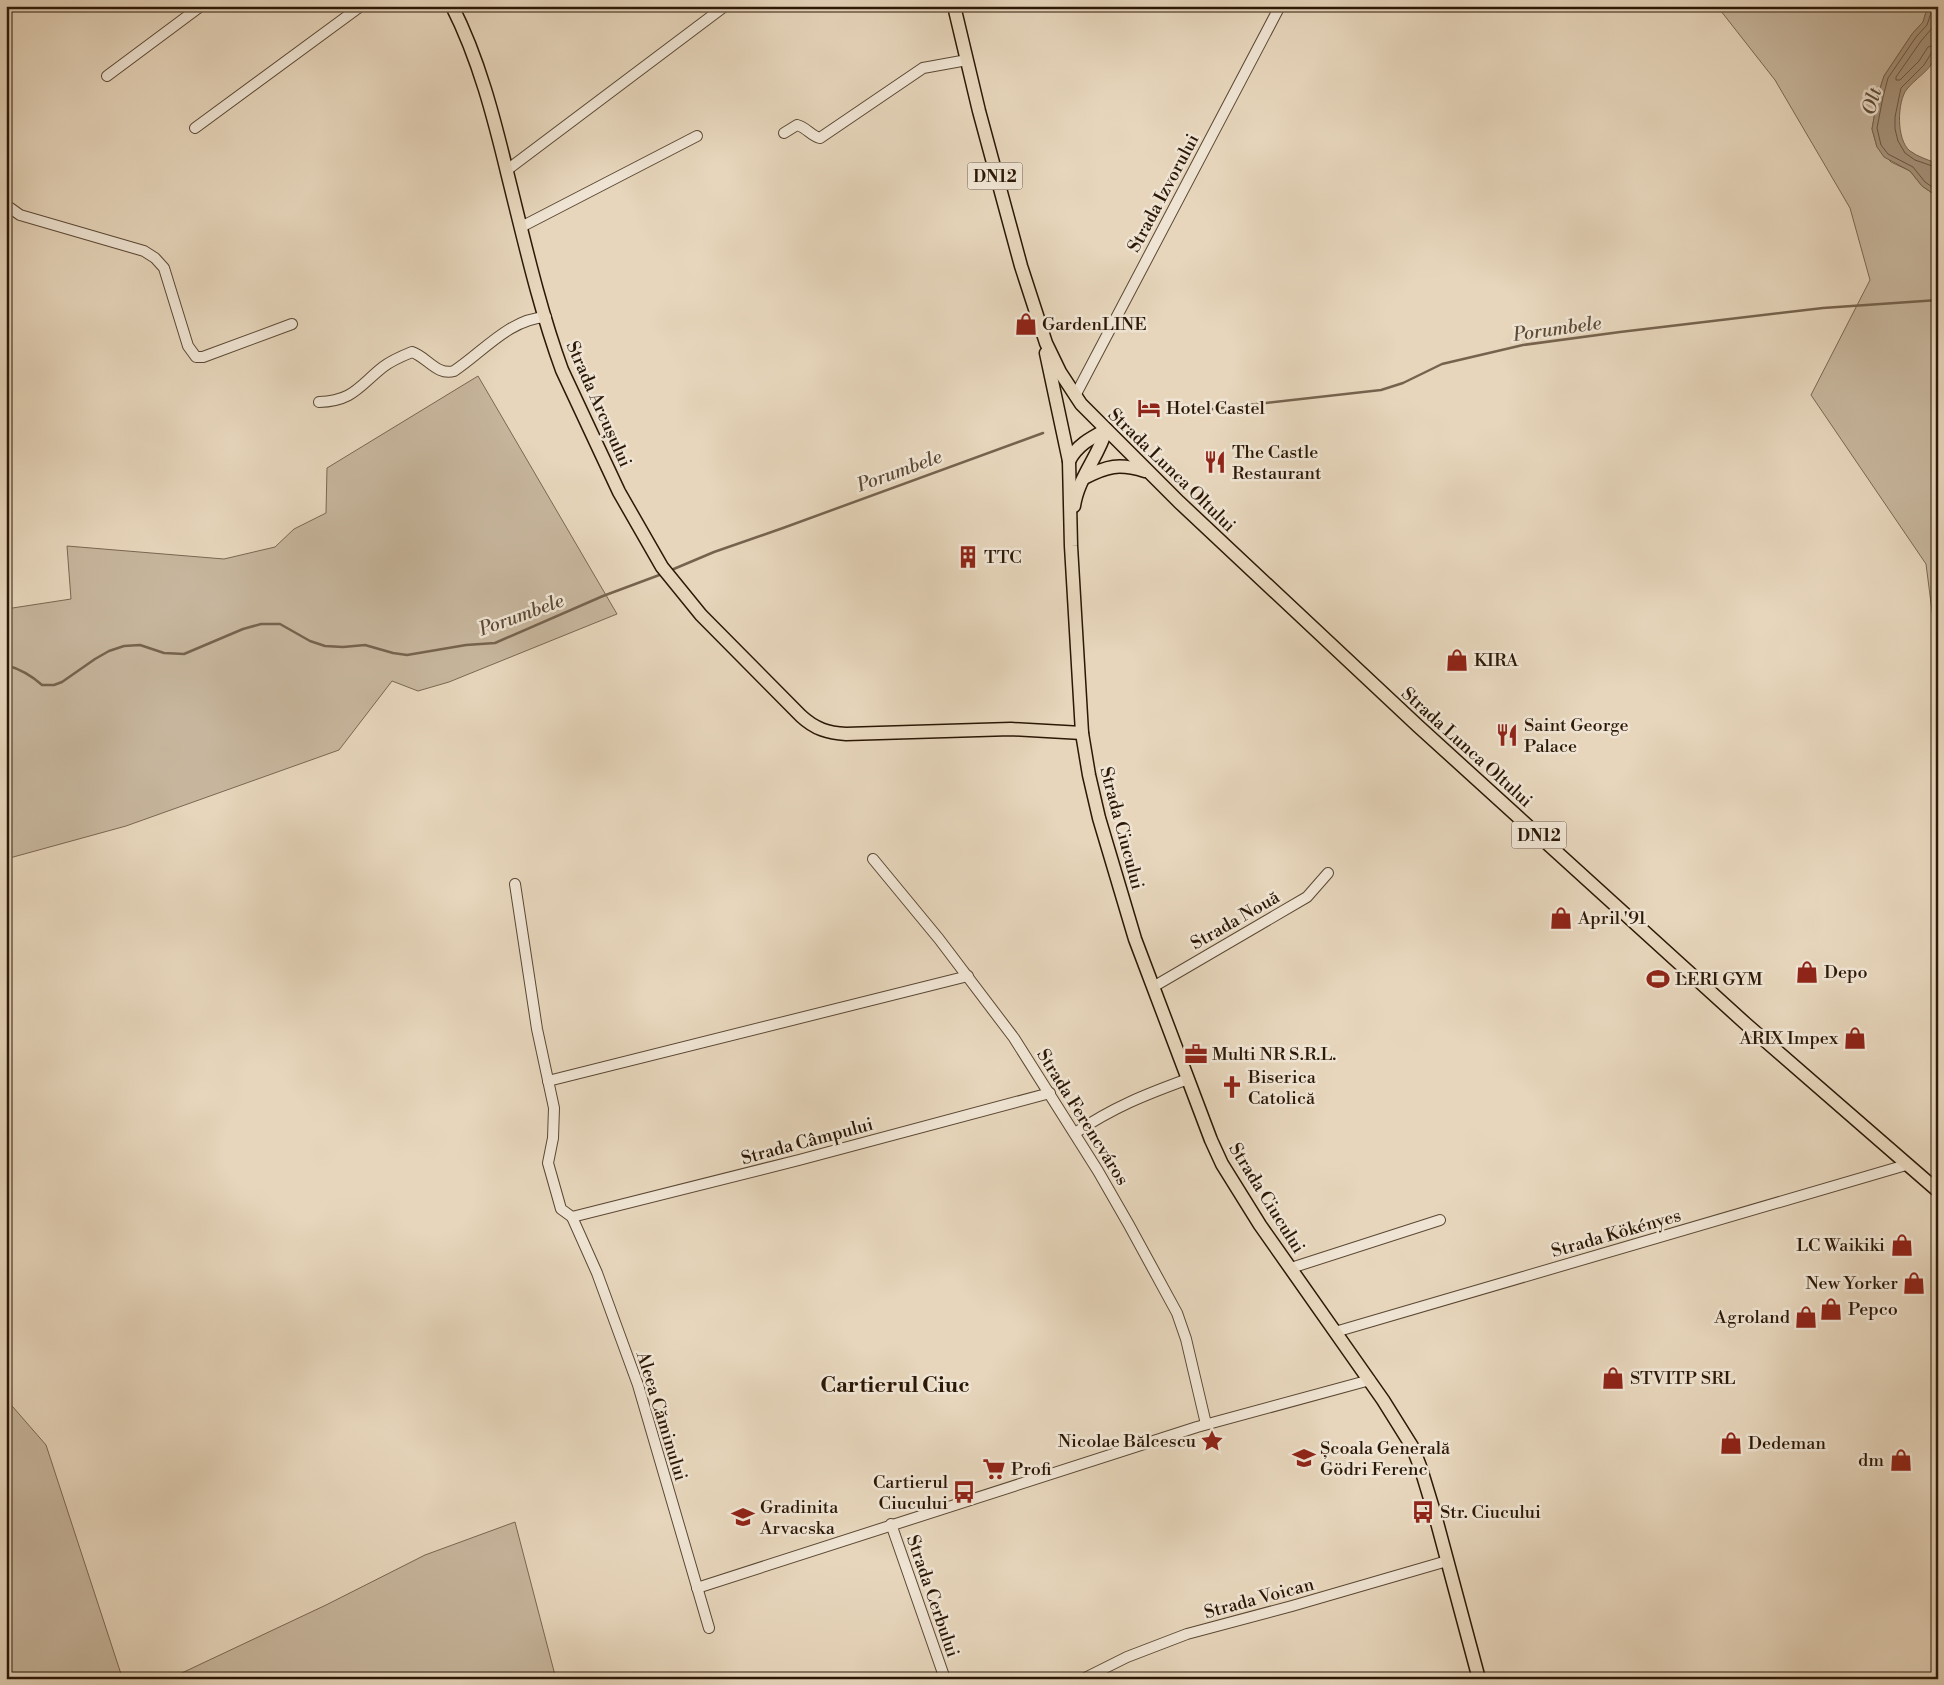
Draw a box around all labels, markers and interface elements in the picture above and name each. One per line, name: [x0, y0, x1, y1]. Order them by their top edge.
water label: Olt: [1857, 84, 1887, 118]
street label: Strada Izvorului: [1123, 130, 1204, 256]
road number: DN12: [968, 162, 1022, 190]
shop icon: GardenLINE: [1013, 311, 1039, 337]
water label: Porumbele: [1511, 311, 1603, 347]
place label: GardenLINE: [1042, 313, 1147, 336]
street label: Strada Arcușului: [560, 338, 637, 471]
hotel icon: Hotel Castel: [1136, 395, 1162, 421]
place label: Hotel Castel: [1166, 397, 1266, 420]
street label: Strada Lunca Oltului: [1103, 403, 1240, 537]
place label: The Castle Restaurant: [1232, 441, 1322, 485]
water label: Porumbele: [853, 444, 945, 498]
restaurant icon: The Castle Restaurant: [1202, 449, 1228, 475]
building icon: TTC: [955, 544, 981, 570]
place label: TTC: [984, 546, 1022, 569]
water label: Porumbele: [475, 588, 567, 642]
shop icon: KIRA: [1444, 647, 1470, 673]
place label: KIRA: [1474, 649, 1519, 672]
street label: Strada Lunca Oltului: [1396, 682, 1537, 812]
place label: Saint George Palace: [1524, 714, 1629, 758]
restaurant icon: Saint George Palace: [1494, 722, 1520, 748]
street label: Strada Ciucului: [1094, 764, 1149, 892]
road number: DN12: [1512, 822, 1566, 848]
street label: Strada Nouă: [1187, 885, 1285, 955]
shop icon: April '91: [1548, 905, 1574, 931]
place label: April '91: [1577, 907, 1646, 930]
shop icon: Depo: [1794, 959, 1820, 985]
place label: Depo: [1824, 961, 1868, 984]
sports icon: LERI GYM: [1645, 966, 1671, 992]
place label: LERI GYM: [1675, 968, 1763, 991]
shop icon: ARIX Impex: [1842, 1025, 1868, 1051]
place label: ARIX Impex: [1739, 1027, 1839, 1050]
office icon: Multi NR S.R.L.: [1183, 1041, 1209, 1067]
place label: Multi NR S.R.L.: [1212, 1043, 1336, 1066]
street label: Strada Ferencváros: [1031, 1045, 1134, 1190]
place label: Biserica Catolică: [1247, 1066, 1317, 1110]
church icon: Biserica Catolică: [1219, 1074, 1245, 1100]
street label: Strada Câmpului: [739, 1113, 876, 1170]
street label: Strada Ciucului: [1223, 1139, 1310, 1258]
street label: Strada Kökényes: [1549, 1204, 1684, 1263]
shop icon: LC Waikiki: [1889, 1232, 1915, 1258]
place label: LC Waikiki: [1796, 1234, 1885, 1257]
shop icon: New Yorker: [1901, 1270, 1927, 1296]
place label: New Yorker: [1805, 1272, 1898, 1295]
shop icon: Pepco: [1818, 1296, 1844, 1322]
place label: Pepco: [1848, 1298, 1898, 1321]
shop icon: Agroland: [1793, 1304, 1819, 1330]
place label: Agroland: [1713, 1306, 1791, 1329]
street label: Aleea Căminului: [631, 1348, 692, 1484]
shop icon: STVITP SRL: [1600, 1365, 1626, 1391]
place label: STVITP SRL: [1630, 1367, 1736, 1390]
district label: Cartierul Ciuc: [820, 1372, 970, 1399]
place icon: Nicolae Bălcescu: [1199, 1428, 1225, 1454]
place label: Nicolae Bălcescu: [1058, 1430, 1197, 1453]
shop icon: Dedeman: [1718, 1430, 1744, 1456]
place label: Dedeman: [1748, 1432, 1826, 1455]
place label: Școala Generală Gödri Ferenc: [1320, 1437, 1451, 1481]
school or university icon: Școala Generală Gödri Ferenc: [1291, 1445, 1317, 1471]
shop icon: dm: [1888, 1447, 1914, 1473]
place label: dm: [1858, 1449, 1884, 1472]
supermarket icon: Profi: [981, 1456, 1007, 1482]
place label: Profi: [1011, 1458, 1052, 1481]
place label: Cartierul Ciucului: [873, 1471, 949, 1515]
bus stop icon: Cartierul Ciucului: [951, 1479, 977, 1505]
place label: Gradinita Arvacska: [759, 1496, 839, 1540]
bus stop icon: Str. Ciucului: [1410, 1499, 1436, 1525]
place label: Str. Ciucului: [1440, 1501, 1541, 1524]
school or university icon: Gradinita Arvacska: [730, 1504, 756, 1530]
street label: Strada Cerbului: [901, 1532, 964, 1660]
street label: Strada Voican: [1202, 1573, 1317, 1624]

